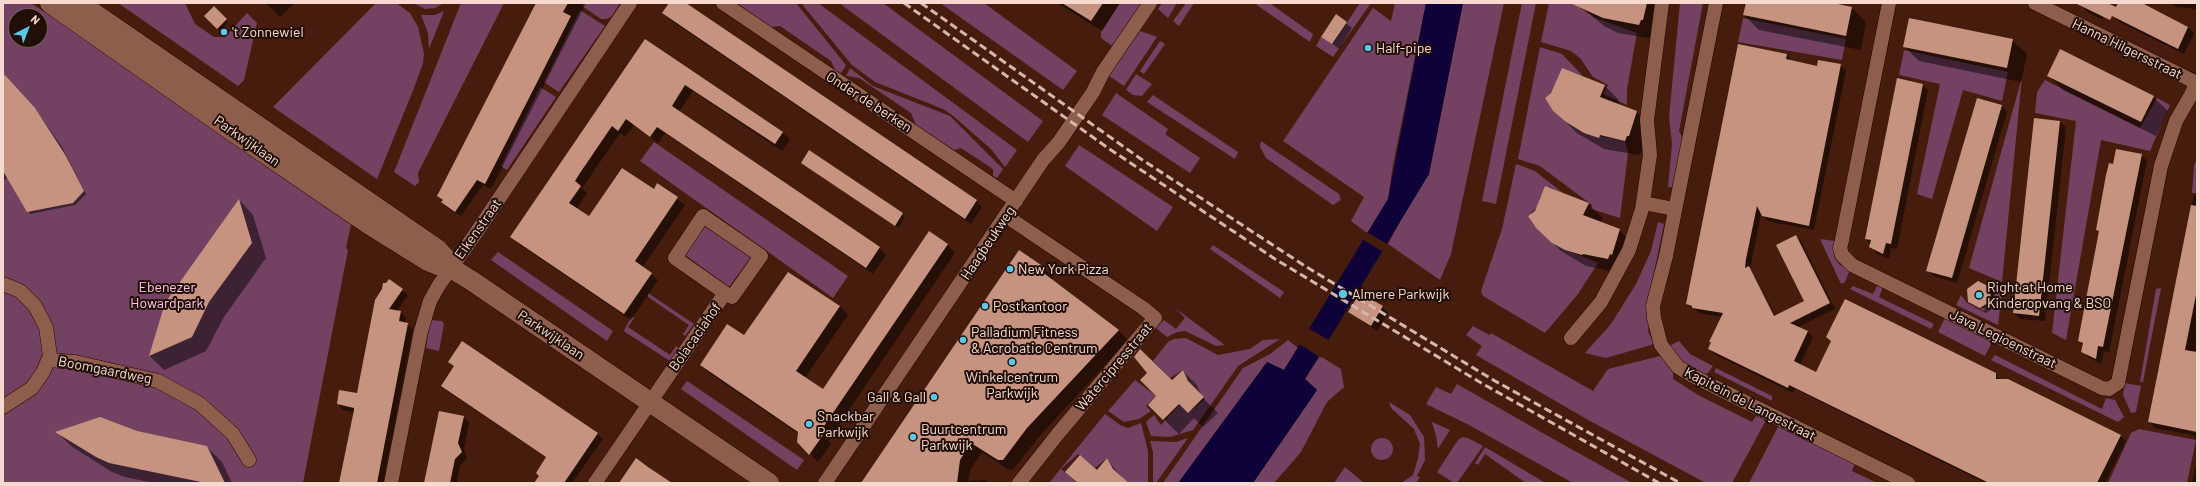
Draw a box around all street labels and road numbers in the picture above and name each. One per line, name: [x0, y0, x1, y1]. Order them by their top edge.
street label: Hanna Hilgersstraat: [2069, 15, 2185, 83]
street label: Onder de berken: [823, 68, 915, 136]
street label: Parkwijklaan: [211, 112, 283, 170]
street label: Eikenstraat: [451, 196, 505, 262]
street label: Haagbeukweg: [957, 203, 1019, 283]
street label: Bolacaciahof: [665, 300, 725, 374]
street label: Java Legioenstraat: [1947, 306, 2059, 372]
street label: Parkwijklaan: [515, 307, 587, 363]
street label: Watercipresstraat: [1072, 320, 1156, 414]
street label: Boomgaardweg: [57, 353, 153, 387]
street label: Kapitein de Langestraat: [1682, 364, 1818, 444]

